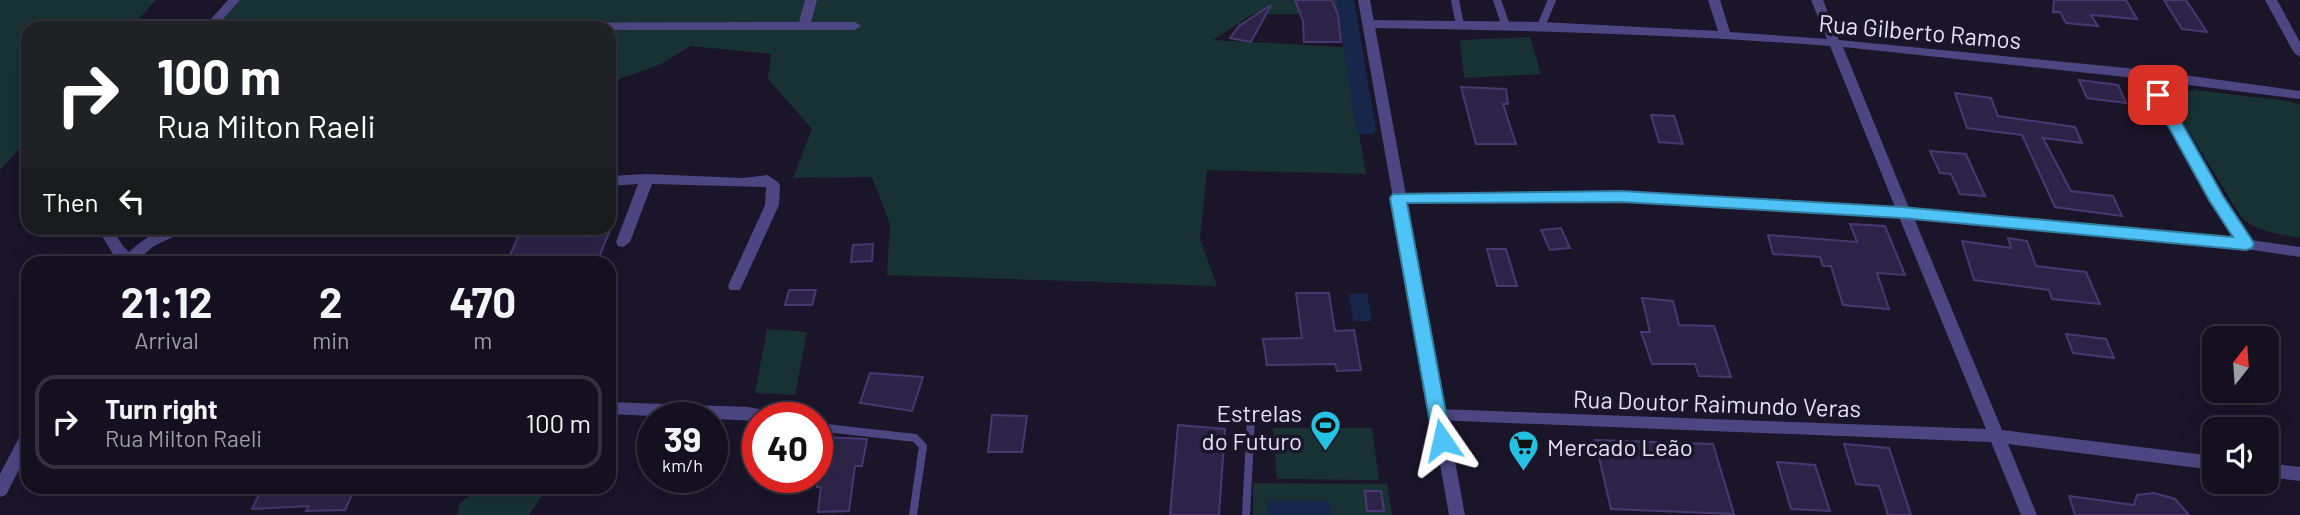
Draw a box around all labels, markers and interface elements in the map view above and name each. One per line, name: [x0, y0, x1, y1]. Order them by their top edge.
street label: Rua Gilberto Ramos: [1817, 8, 2023, 54]
text: 100 m: [157, 46, 281, 105]
icon: right: [42, 49, 133, 140]
pin: [2128, 65, 2188, 125]
icon: arrive: [2139, 76, 2177, 114]
text: Rua Milton Raeli: [157, 106, 376, 144]
icon: left: [113, 182, 151, 220]
text: Then: [42, 186, 99, 217]
text: 21:12: [121, 276, 212, 326]
text: 2: [319, 276, 343, 326]
text: 470: [449, 276, 516, 326]
text: Arrival: [134, 326, 199, 354]
text: min: [312, 326, 349, 354]
text: m: [473, 326, 492, 354]
north arrow: [2202, 326, 2278, 402]
map controls: [2202, 326, 2279, 494]
street label: Rua Doutor Raimundo Veras: [1572, 383, 1862, 423]
text: Turn right: [105, 393, 218, 424]
place label: Estrelas do Futuro: [1202, 398, 1302, 455]
speed limit sign: 40: [742, 402, 833, 493]
icon: right: [46, 403, 84, 441]
position arrow: [1405, 403, 1479, 477]
text: 100 m: [526, 407, 591, 438]
sports icon: Estrelas do Futuro: [1308, 409, 1342, 453]
text: 39: [664, 417, 701, 459]
button: sound: [2202, 417, 2279, 494]
text: Rua Milton Raeli: [105, 424, 262, 452]
supermarket icon: Mercado Leão: [1507, 429, 1541, 473]
place label: Mercado Leão: [1547, 432, 1693, 461]
text: km/h: [662, 454, 703, 476]

